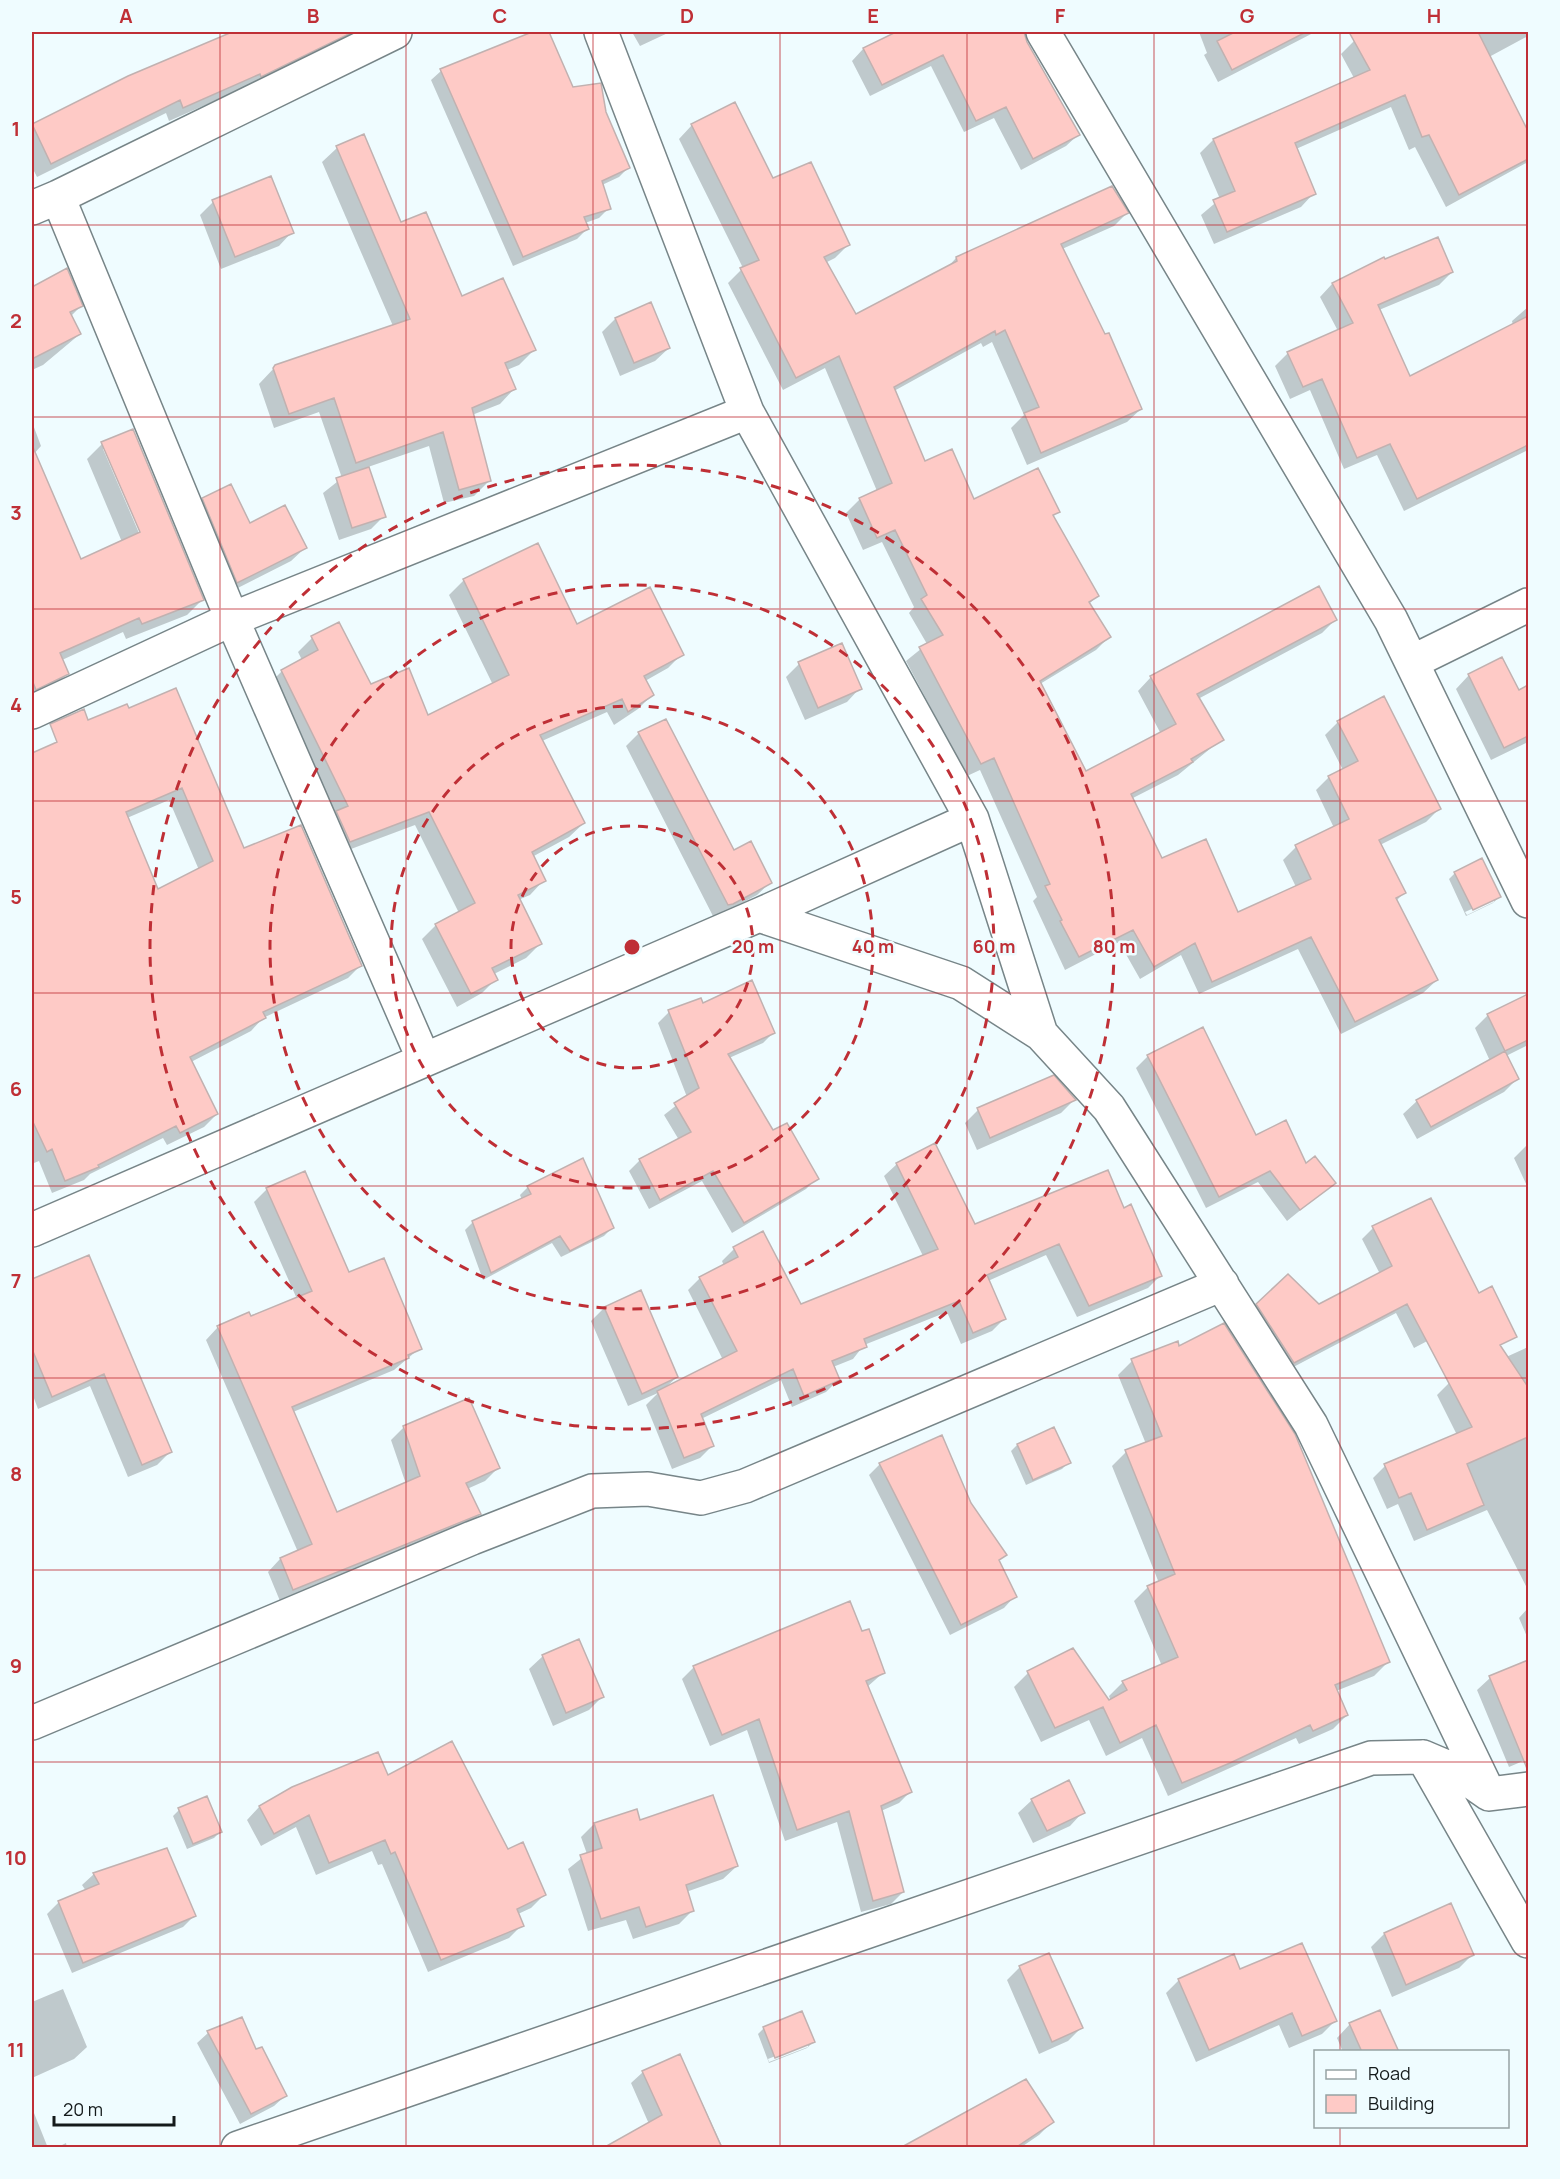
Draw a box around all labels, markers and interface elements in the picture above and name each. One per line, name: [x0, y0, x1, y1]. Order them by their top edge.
text: A: [119, 2, 133, 29]
text: B: [307, 2, 320, 29]
text: C: [493, 2, 507, 29]
text: D: [680, 2, 694, 29]
text: E: [867, 2, 879, 29]
text: F: [1055, 2, 1066, 29]
text: G: [1240, 2, 1255, 29]
text: H: [1427, 2, 1441, 29]
text: 1: [12, 115, 20, 142]
text: 2: [10, 307, 22, 334]
text: 3: [10, 499, 22, 526]
text: 4: [10, 691, 22, 718]
text: 5: [10, 883, 22, 910]
text: 20 m: [732, 934, 774, 958]
text: 40 m: [852, 934, 894, 958]
text: 60 m: [973, 934, 1015, 958]
text: 80 m: [1093, 934, 1135, 958]
centre of rings: [622, 937, 642, 957]
text: 6: [10, 1075, 22, 1102]
text: 7: [11, 1267, 21, 1294]
text: 8: [10, 1460, 22, 1487]
text: 9: [10, 1652, 22, 1679]
text: 10: [5, 1844, 27, 1871]
text: 11: [7, 2036, 25, 2063]
legend: [1314, 2050, 1509, 2128]
text: Road: [1368, 2061, 1411, 2085]
scale bar: [54, 2089, 174, 2127]
text: Building: [1368, 2091, 1434, 2115]
text: 20 m: [63, 2097, 103, 2121]

